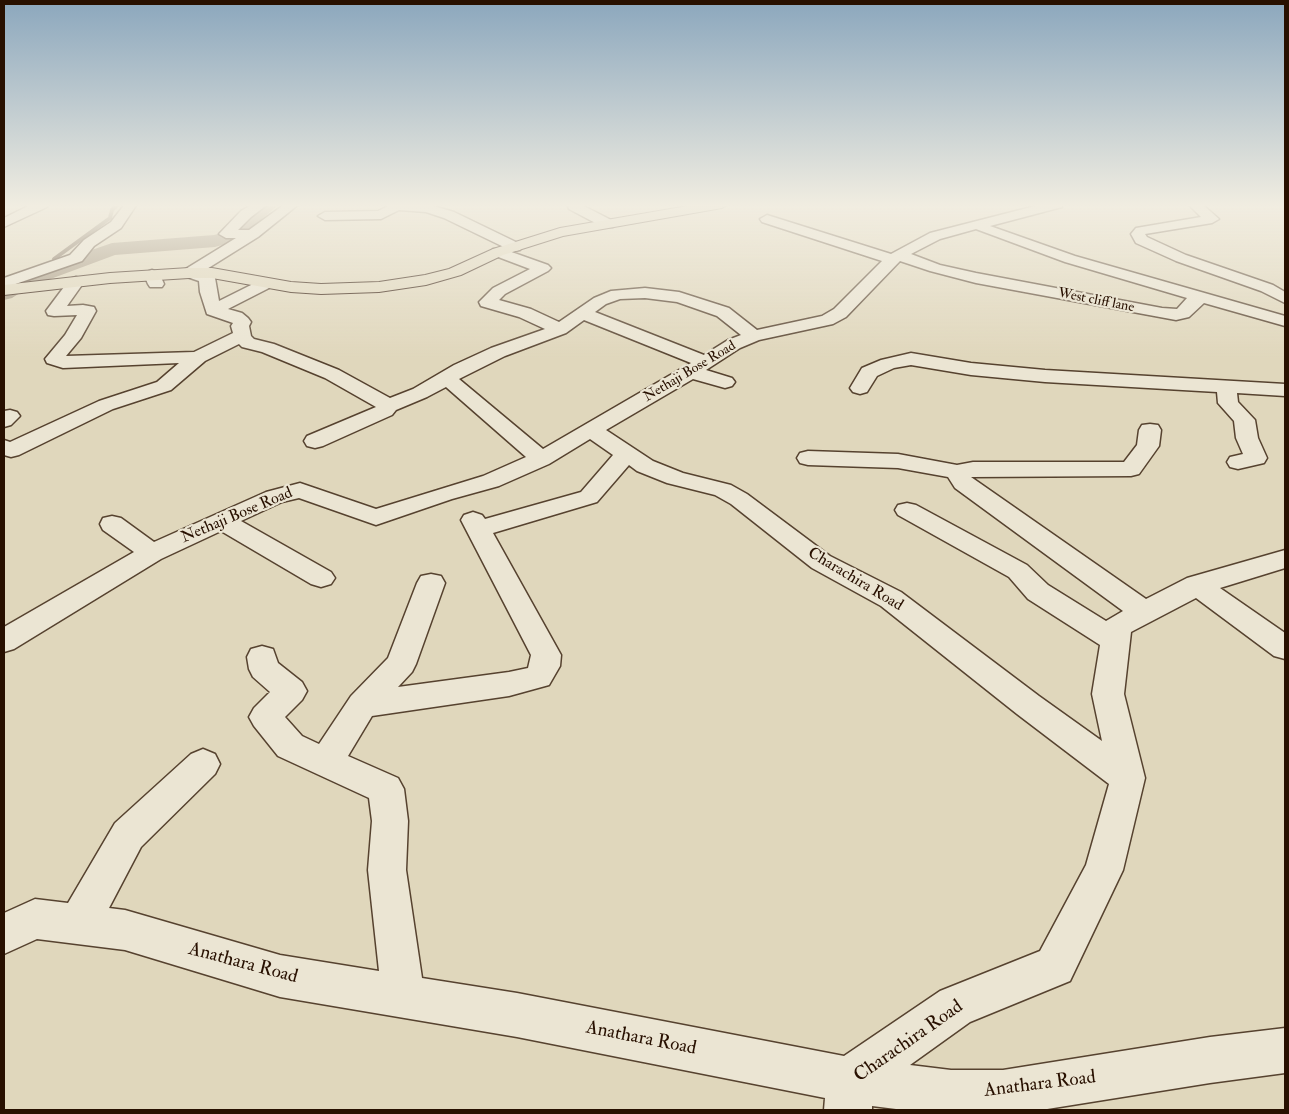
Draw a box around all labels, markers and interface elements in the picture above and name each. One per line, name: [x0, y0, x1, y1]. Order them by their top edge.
street label: West cliff lane: [1056, 285, 1136, 317]
street label: Nethaji Bose Road: [641, 338, 739, 406]
street label: Nethaji Bose Road: [178, 484, 296, 548]
street label: Charachira Road: [804, 544, 906, 616]
street label: Anathara Road: [186, 938, 300, 990]
street label: Charachira Road: [850, 996, 968, 1088]
street label: Anathara Road: [584, 1017, 698, 1061]
street label: Anathara Road: [983, 1067, 1097, 1103]

